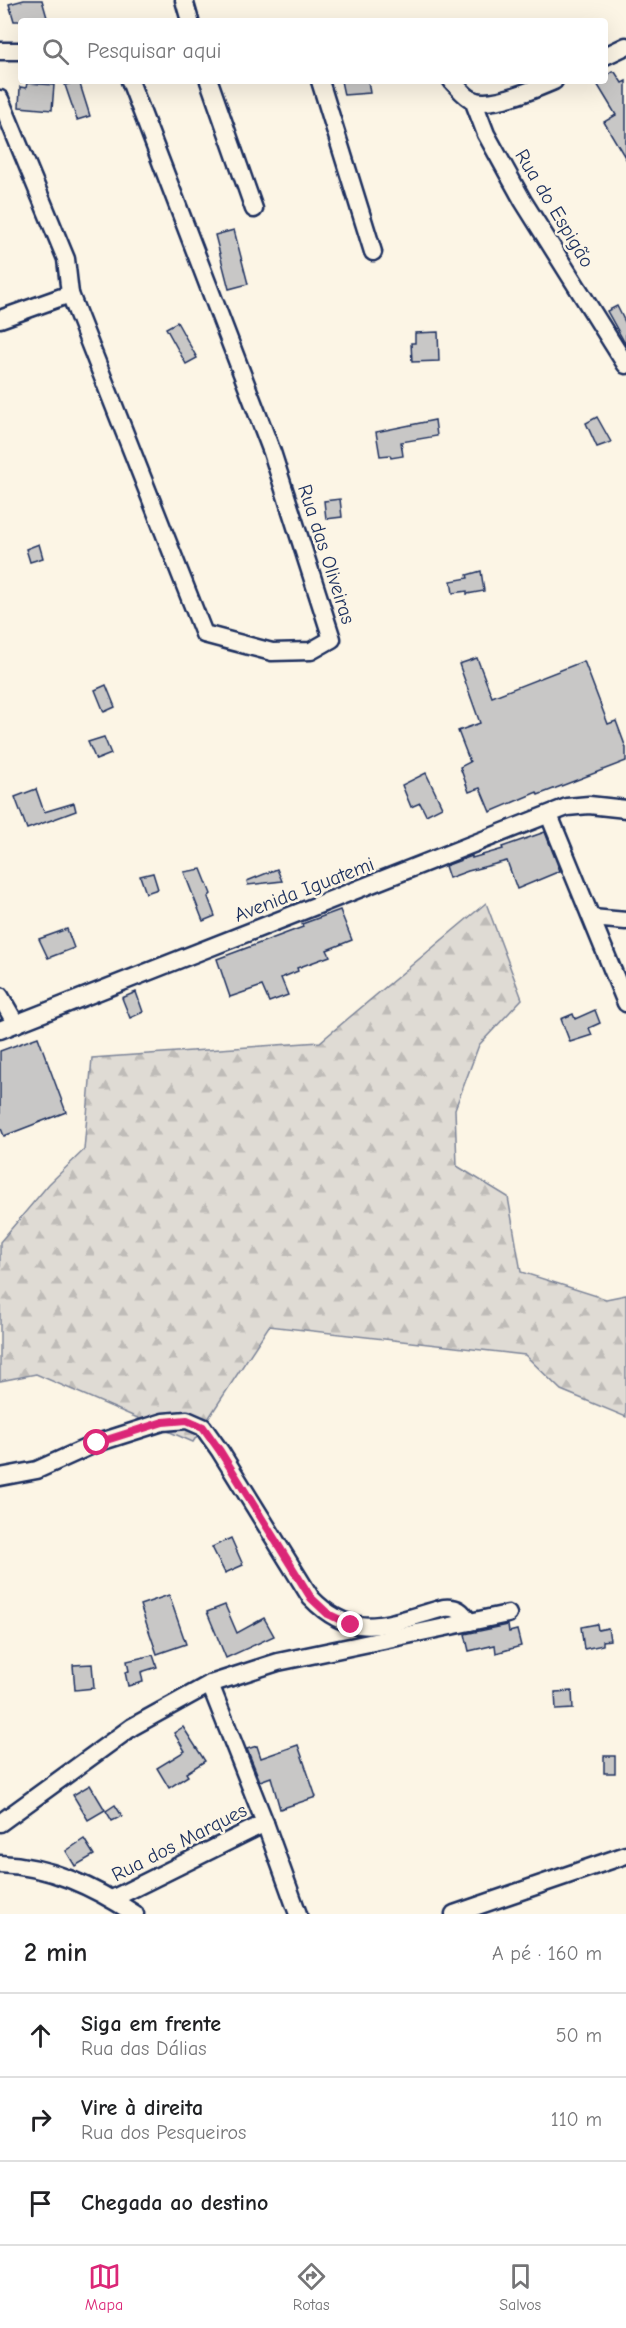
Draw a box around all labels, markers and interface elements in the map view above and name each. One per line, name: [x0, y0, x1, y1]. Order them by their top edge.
search box: [18, 18, 608, 84]
icon: search: [39, 35, 72, 68]
text: Pesquisar aqui: [87, 38, 222, 64]
street label: Rua do Espigão: [510, 145, 599, 272]
street label: Rua das Oliveiras: [293, 481, 360, 627]
street label: Avenida Iguatemi: [231, 852, 377, 927]
route start: [83, 1429, 109, 1455]
route end: [337, 1611, 363, 1637]
street label: Rua dos Marques: [108, 1798, 251, 1886]
text: 2 min: [24, 1938, 87, 1968]
text: A pé · 160 m: [492, 1942, 602, 1965]
text: Siga em frente: [81, 2011, 221, 2037]
icon: ahead: [24, 2019, 57, 2052]
text: 50 m: [556, 2024, 602, 2047]
text: Rua das Dálias: [81, 2037, 207, 2060]
text: Vire à direita: [81, 2095, 203, 2121]
icon: right: [24, 2103, 57, 2136]
text: 110 m: [551, 2108, 602, 2131]
text: Rua dos Pesqueiros: [81, 2121, 246, 2144]
icon: arrive: [24, 2187, 57, 2220]
text: Chegada ao destino: [81, 2190, 268, 2216]
tab: Mapa: [85, 2260, 123, 2314]
tab: Rotas: [293, 2260, 330, 2314]
tab: Salvos: [499, 2260, 541, 2314]

